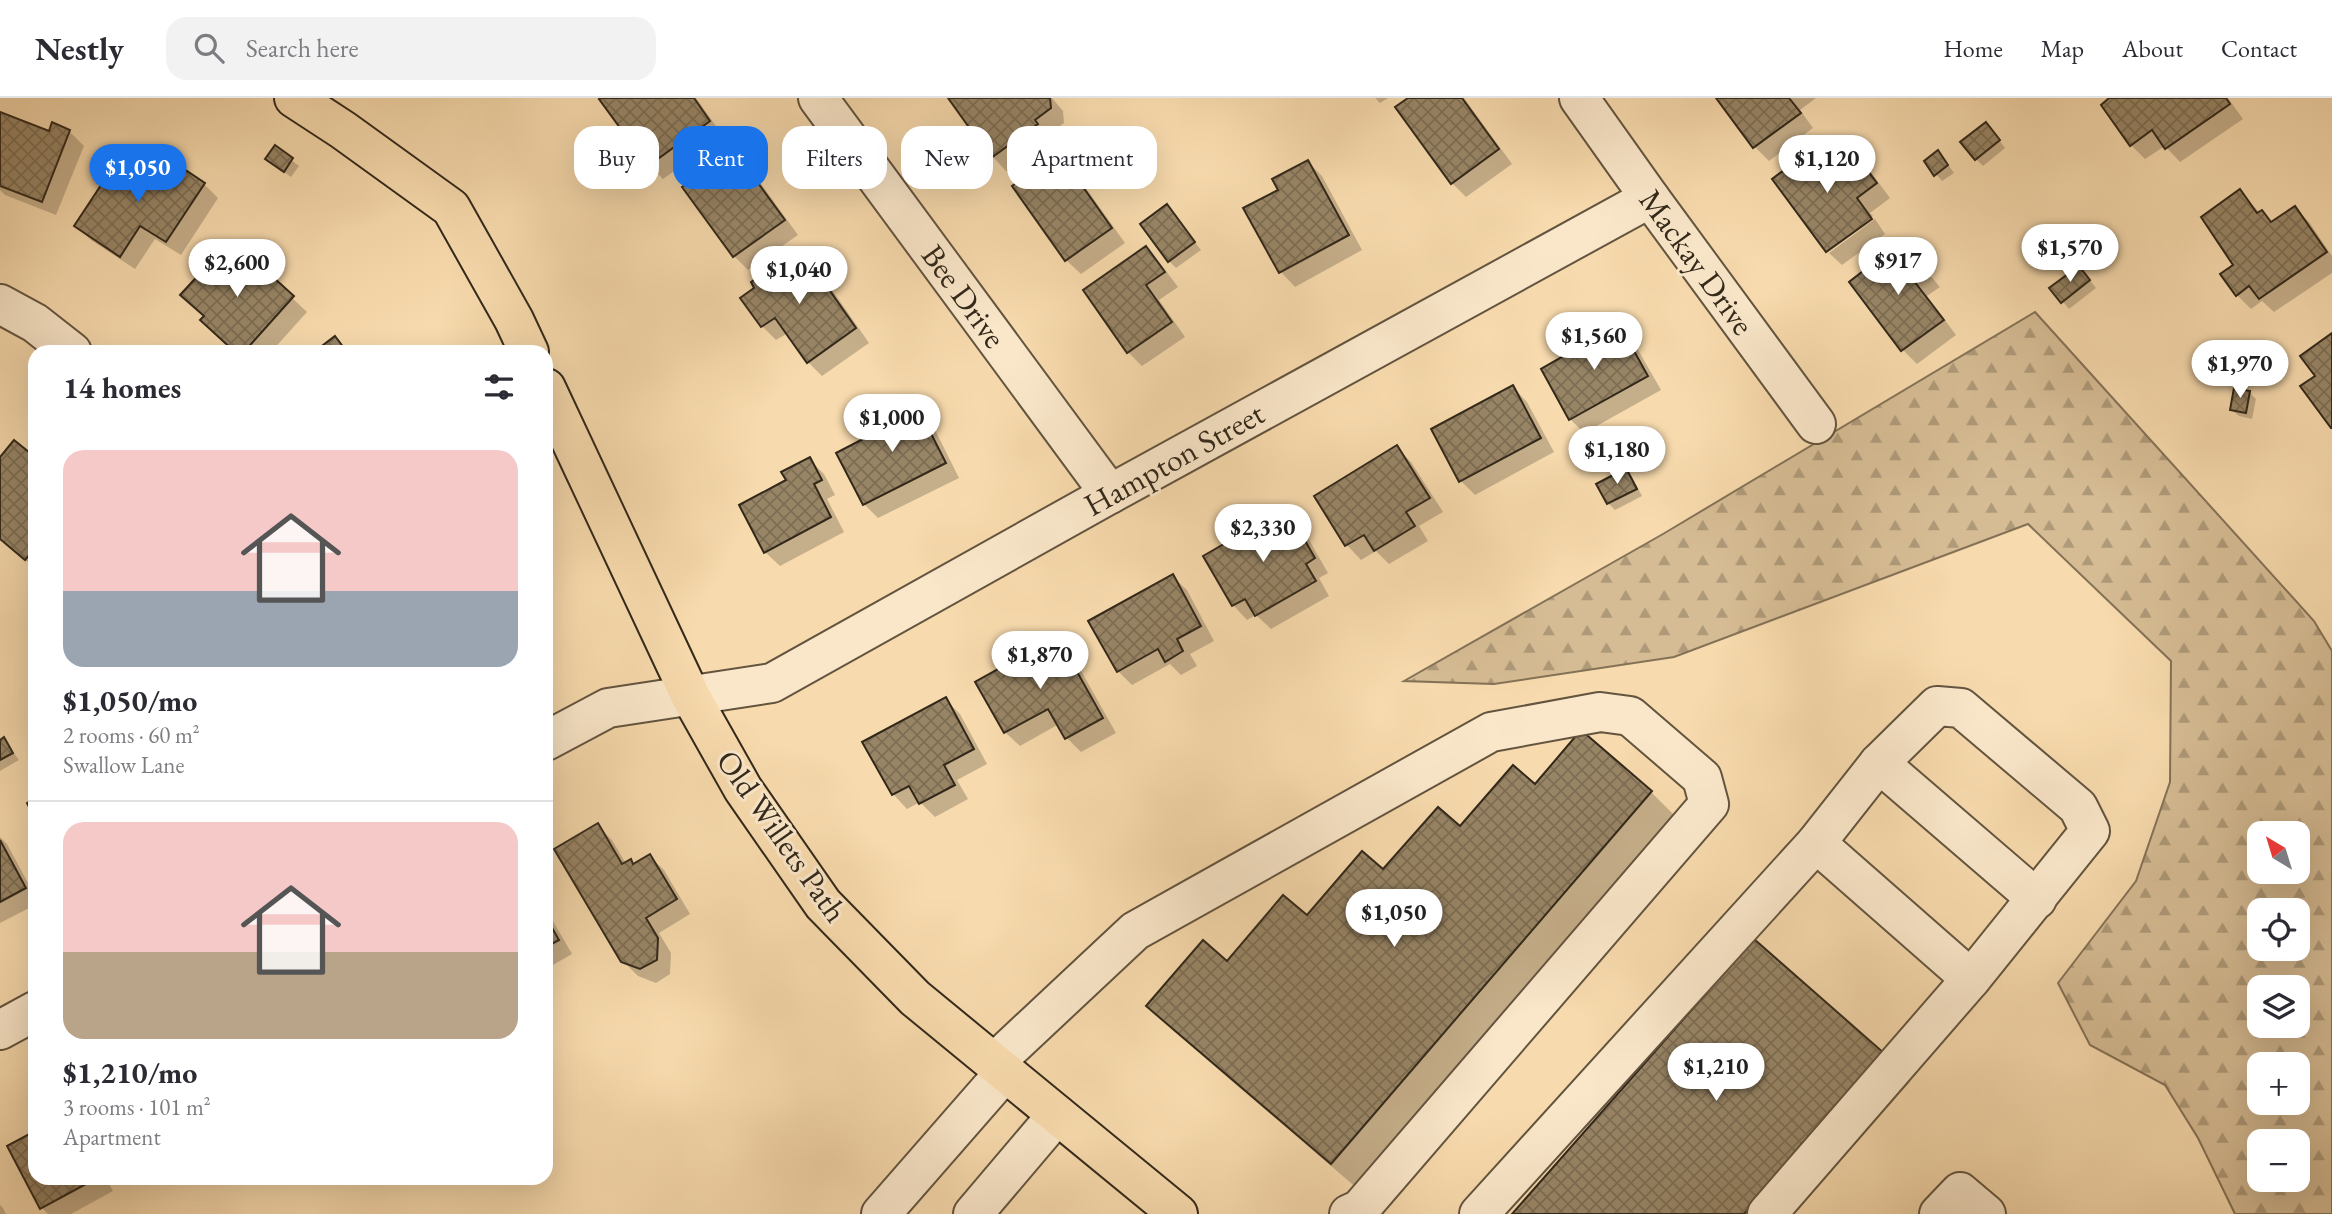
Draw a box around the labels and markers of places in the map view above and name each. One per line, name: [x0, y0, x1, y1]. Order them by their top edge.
pin: $1,120: [1770, 136, 1884, 195]
pin: $1,050: [81, 144, 195, 204]
pin: $1,570: [2013, 225, 2127, 284]
pin: $917: [1857, 238, 1939, 297]
pin: $2,600: [180, 240, 294, 299]
pin: $1,040: [742, 246, 856, 306]
pin: $1,560: [1537, 313, 1651, 372]
pin: $1,970: [2183, 341, 2297, 400]
pin: $1,000: [835, 394, 949, 454]
pin: $1,180: [1560, 426, 1674, 486]
pin: $2,330: [1206, 504, 1320, 564]
pin: $1,870: [983, 632, 1097, 691]
pin: $1,050: [1337, 890, 1451, 949]
pin: $1,210: [1659, 1044, 1773, 1103]

